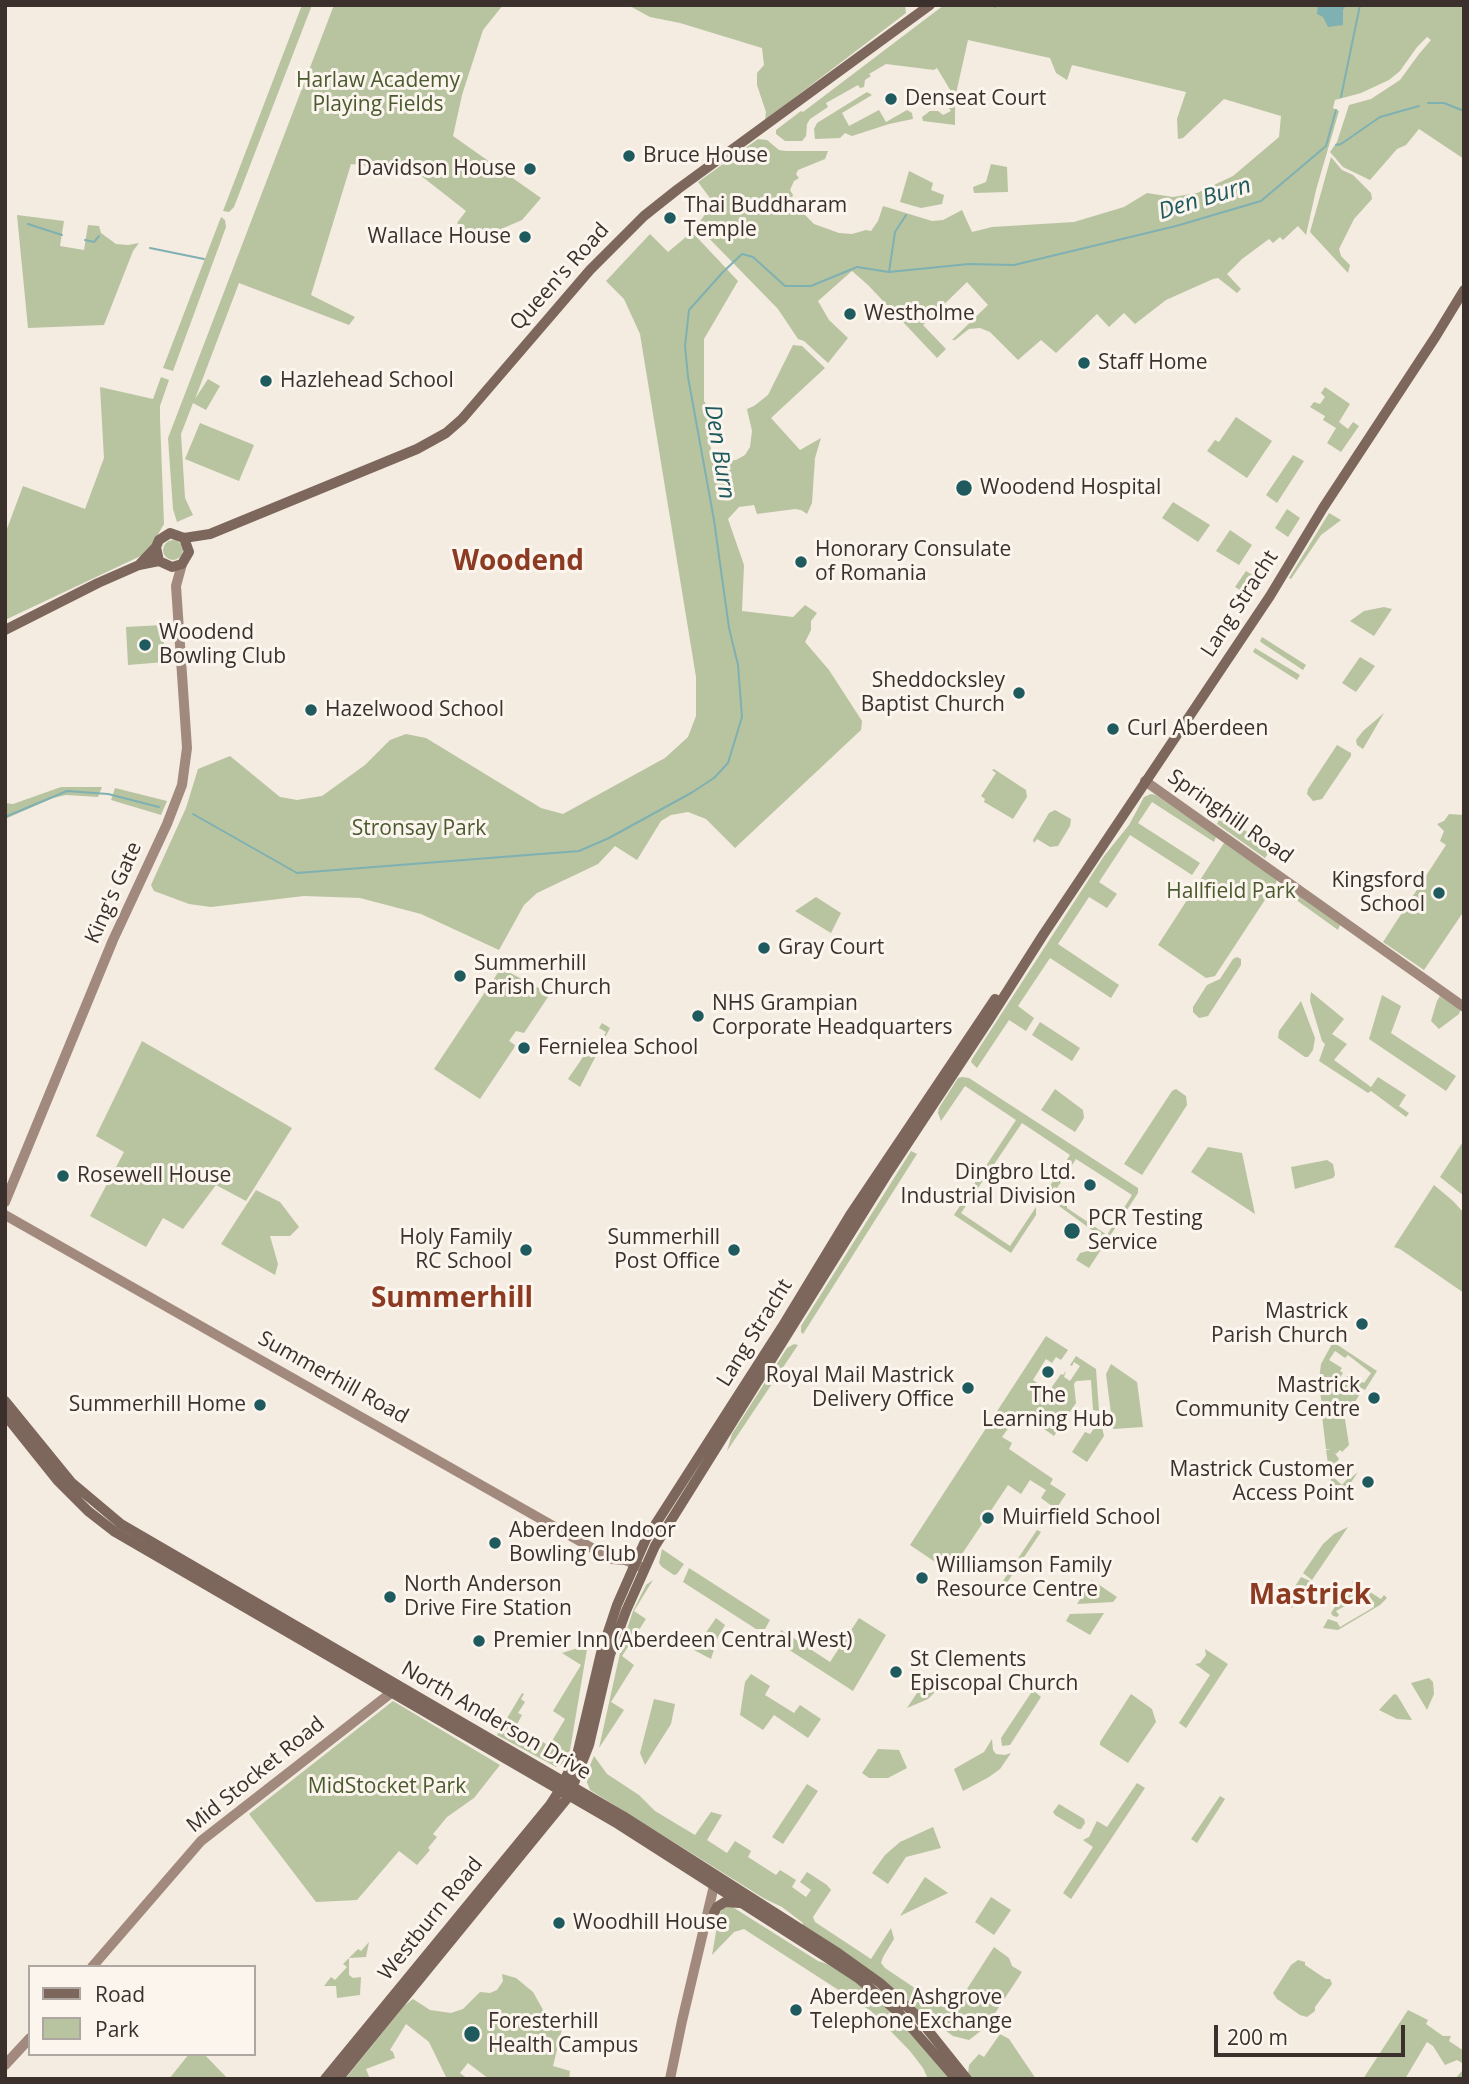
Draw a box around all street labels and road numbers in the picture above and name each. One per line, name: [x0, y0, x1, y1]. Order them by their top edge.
street label: Queen's Road: [505, 218, 615, 336]
street label: Lang Stracht: [1196, 546, 1284, 662]
street label: Springhill Road: [1163, 765, 1297, 869]
street label: King's Gate: [80, 838, 148, 948]
street label: Lang Stracht: [712, 1275, 798, 1391]
street label: Summerhill Road: [253, 1326, 413, 1430]
street label: North Anderson Drive: [397, 1656, 595, 1786]
street label: Mid Stocket Road: [182, 1712, 330, 1838]
street label: Westburn Road: [374, 1852, 488, 1986]

